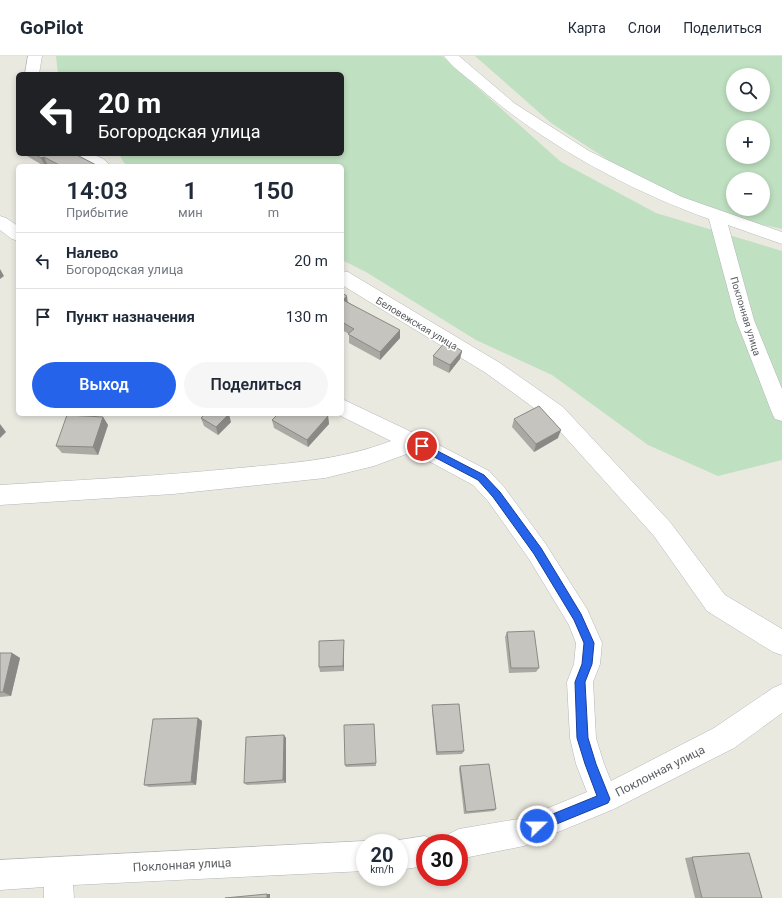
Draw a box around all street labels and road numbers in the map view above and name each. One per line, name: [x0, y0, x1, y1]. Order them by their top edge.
street label: Поклонная улица: [728, 275, 763, 357]
street label: Беловежская улица: [374, 295, 460, 352]
street label: Поклонная улица: [613, 742, 707, 800]
street label: Поклонная улица: [132, 855, 232, 875]

